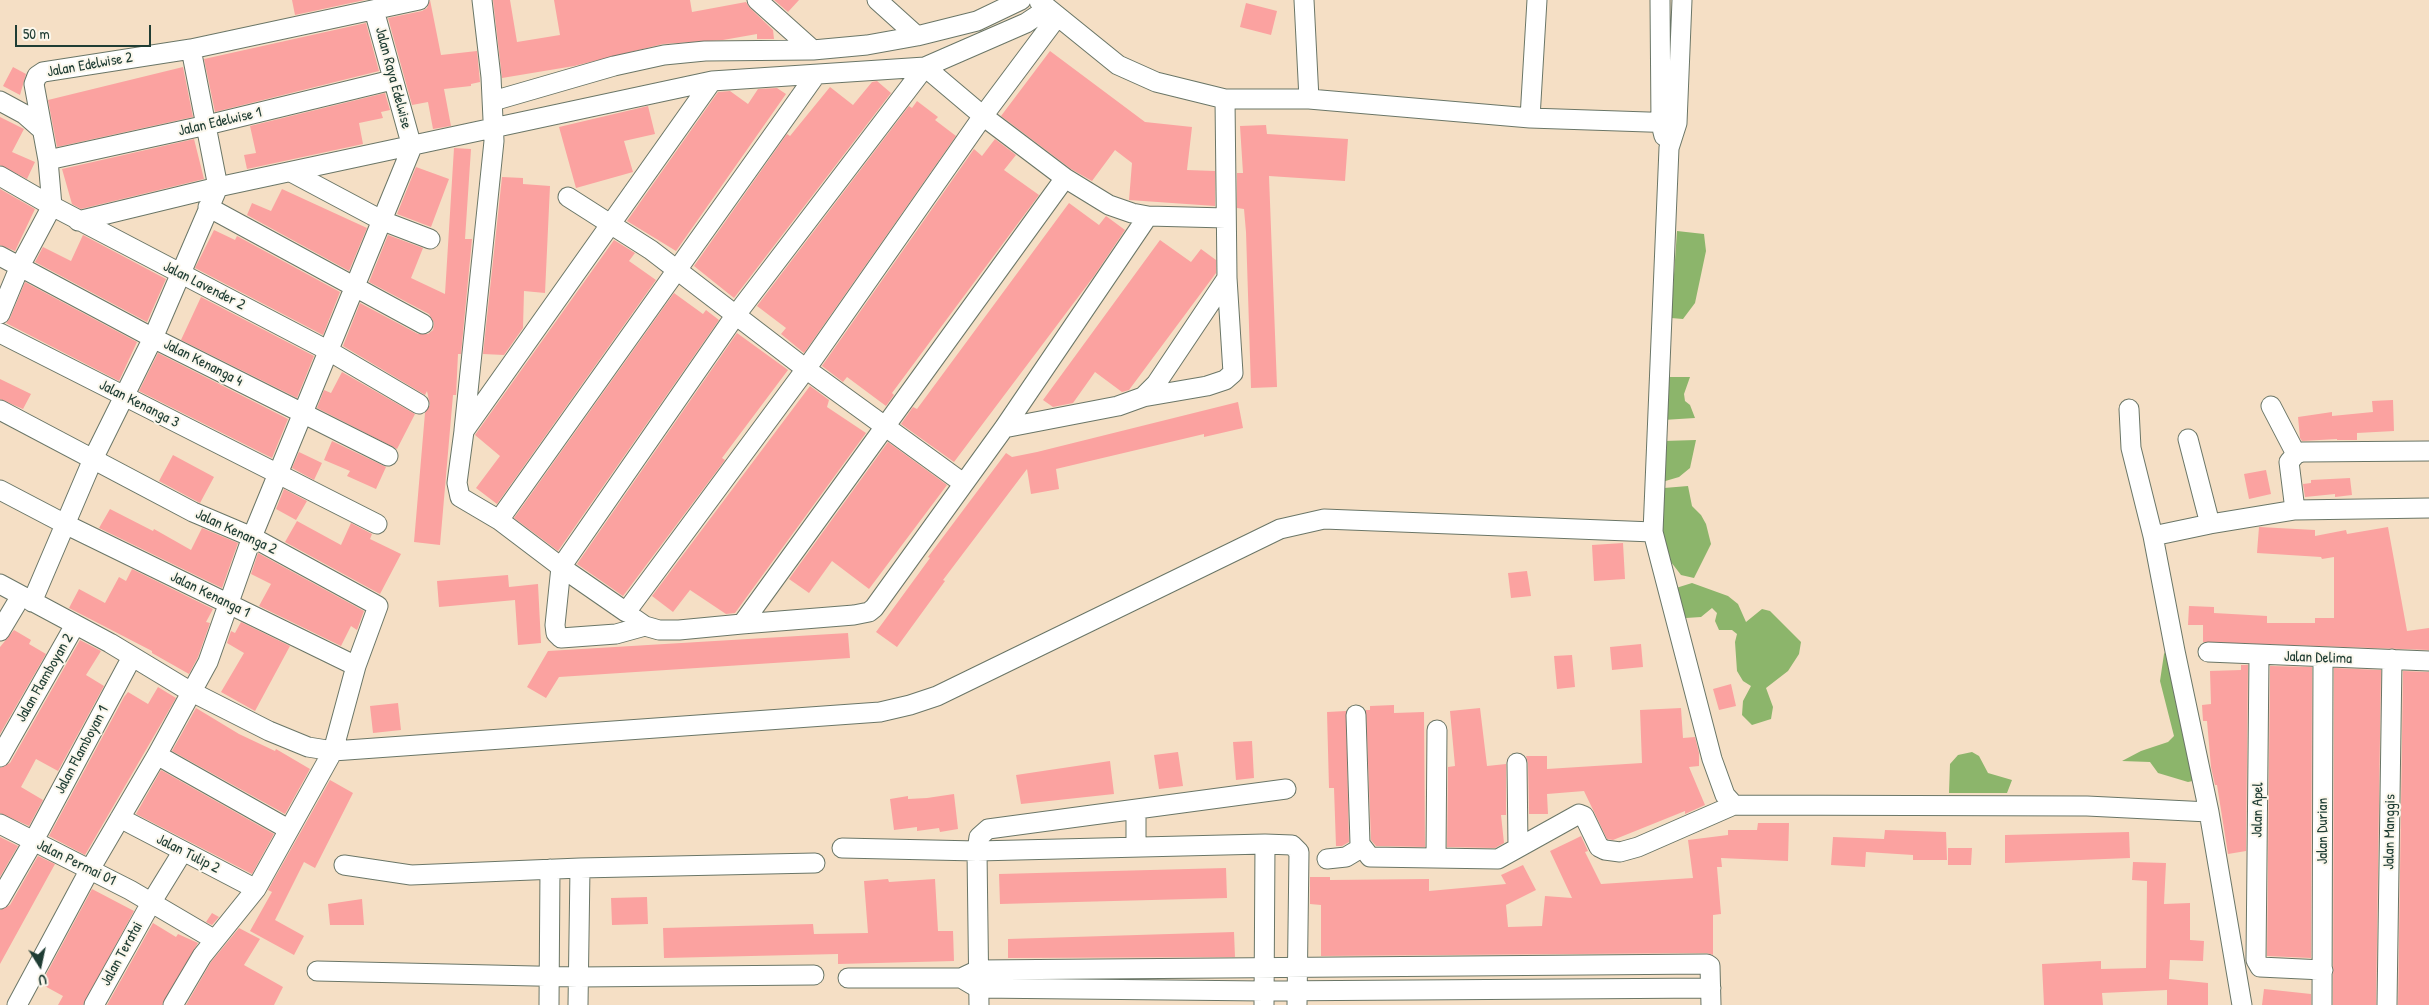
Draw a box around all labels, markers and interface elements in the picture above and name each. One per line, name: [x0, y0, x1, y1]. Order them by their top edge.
scale bar: [18, 15, 154, 47]
text: 50 m: [23, 23, 50, 44]
street label: Jalan Raya Edelwise: [371, 25, 415, 131]
street label: Jalan Edelwise 2: [46, 49, 134, 81]
street label: Jalan Edelwise 1: [177, 104, 263, 140]
street label: Jalan Lavender 2: [160, 258, 248, 314]
street label: Jalan Kenanga 4: [160, 335, 246, 391]
street label: Jalan Kenanga 3: [96, 376, 182, 432]
street label: Jalan Kenanga 2: [192, 505, 280, 559]
street label: Jalan Kenanga 1: [167, 568, 253, 622]
street label: Jalan Flamboyan 2: [12, 631, 78, 725]
street label: Jalan Delima: [2284, 648, 2352, 668]
street label: Jalan Flamboyan 1: [51, 703, 113, 797]
street label: Jalan Apel: [2249, 782, 2267, 838]
street label: Jalan Manggis: [2380, 794, 2400, 870]
street label: Jalan Durian: [2314, 798, 2332, 864]
street label: Jalan Tulip 2: [153, 830, 223, 878]
street label: Jalan Permai 01: [34, 836, 118, 890]
street label: Jalan Teratai: [97, 919, 147, 989]
north arrow: [15, 940, 65, 990]
text: U: [37, 970, 48, 990]

